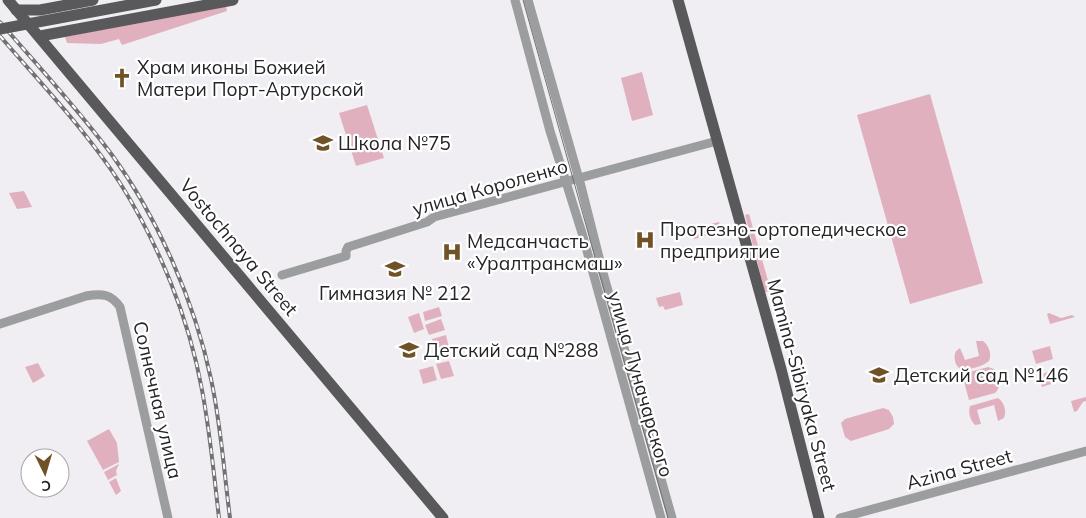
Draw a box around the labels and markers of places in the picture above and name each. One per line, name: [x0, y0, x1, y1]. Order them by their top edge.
place label: Храм иконы Божией Матери Порт-Артурской: [137, 55, 364, 101]
church icon: Храм иконы Божией Матери Порт-Артурской: [111, 67, 133, 89]
place label: Школа №75: [338, 131, 451, 155]
school or university icon: Школа №75: [312, 132, 334, 154]
place label: Протезно-ортопедическое предприятие: [660, 217, 907, 263]
place label: Медсанчасть «Уралтрансмаш»: [467, 229, 623, 275]
hospital icon: Протезно-ортопедическое предприятие: [634, 229, 656, 251]
hospital icon: Медсанчасть «Уралтрансмаш»: [441, 241, 463, 263]
school or university icon: Гимназия № 212: [384, 258, 406, 280]
place label: Гимназия № 212: [319, 281, 471, 305]
place label: Детский сад №288: [424, 338, 598, 362]
school or university icon: Детский сад №288: [398, 339, 420, 361]
place label: Детский сад №146: [894, 363, 1068, 387]
school or university icon: Детский сад №146: [868, 364, 890, 386]

